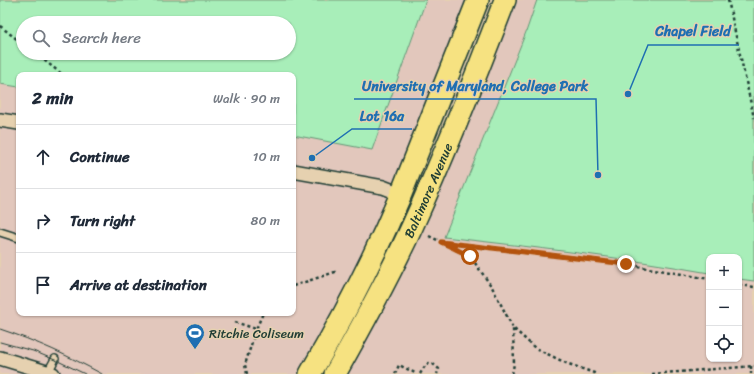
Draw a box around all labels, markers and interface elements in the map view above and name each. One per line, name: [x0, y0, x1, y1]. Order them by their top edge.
search box: [16, 16, 296, 60]
callout: Chapel Field: [648, 19, 739, 45]
text: Chapel Field: [654, 19, 732, 44]
text: Search here: [62, 25, 141, 51]
icon: search: [30, 27, 52, 49]
callout: University of Maryland, College Park: [354, 73, 596, 99]
text: University of Maryland, College Park: [362, 74, 589, 99]
text: 2 min: [32, 83, 73, 113]
text: Walk · 90 m: [213, 87, 280, 110]
callout: Lot 16a: [352, 103, 412, 129]
text: Lot 16a: [360, 104, 405, 129]
street label: Baltimore Avenue: [397, 139, 459, 242]
text: Continue: [70, 144, 130, 170]
text: 10 m: [253, 145, 280, 168]
icon: ahead: [32, 146, 54, 168]
text: Turn right: [70, 208, 135, 234]
text: 80 m: [251, 209, 280, 232]
icon: right: [32, 210, 54, 232]
route start: [461, 247, 479, 265]
map controls: [706, 254, 742, 362]
button: +: [706, 254, 742, 290]
route end: [617, 255, 635, 273]
text: Arrive at destination: [70, 272, 207, 298]
icon: arrive: [32, 274, 54, 296]
button: −: [706, 290, 742, 326]
sports icon: Ritchie Coliseum: [184, 322, 206, 350]
place label: Ritchie Coliseum: [209, 322, 304, 345]
button: locate: [706, 326, 742, 362]

